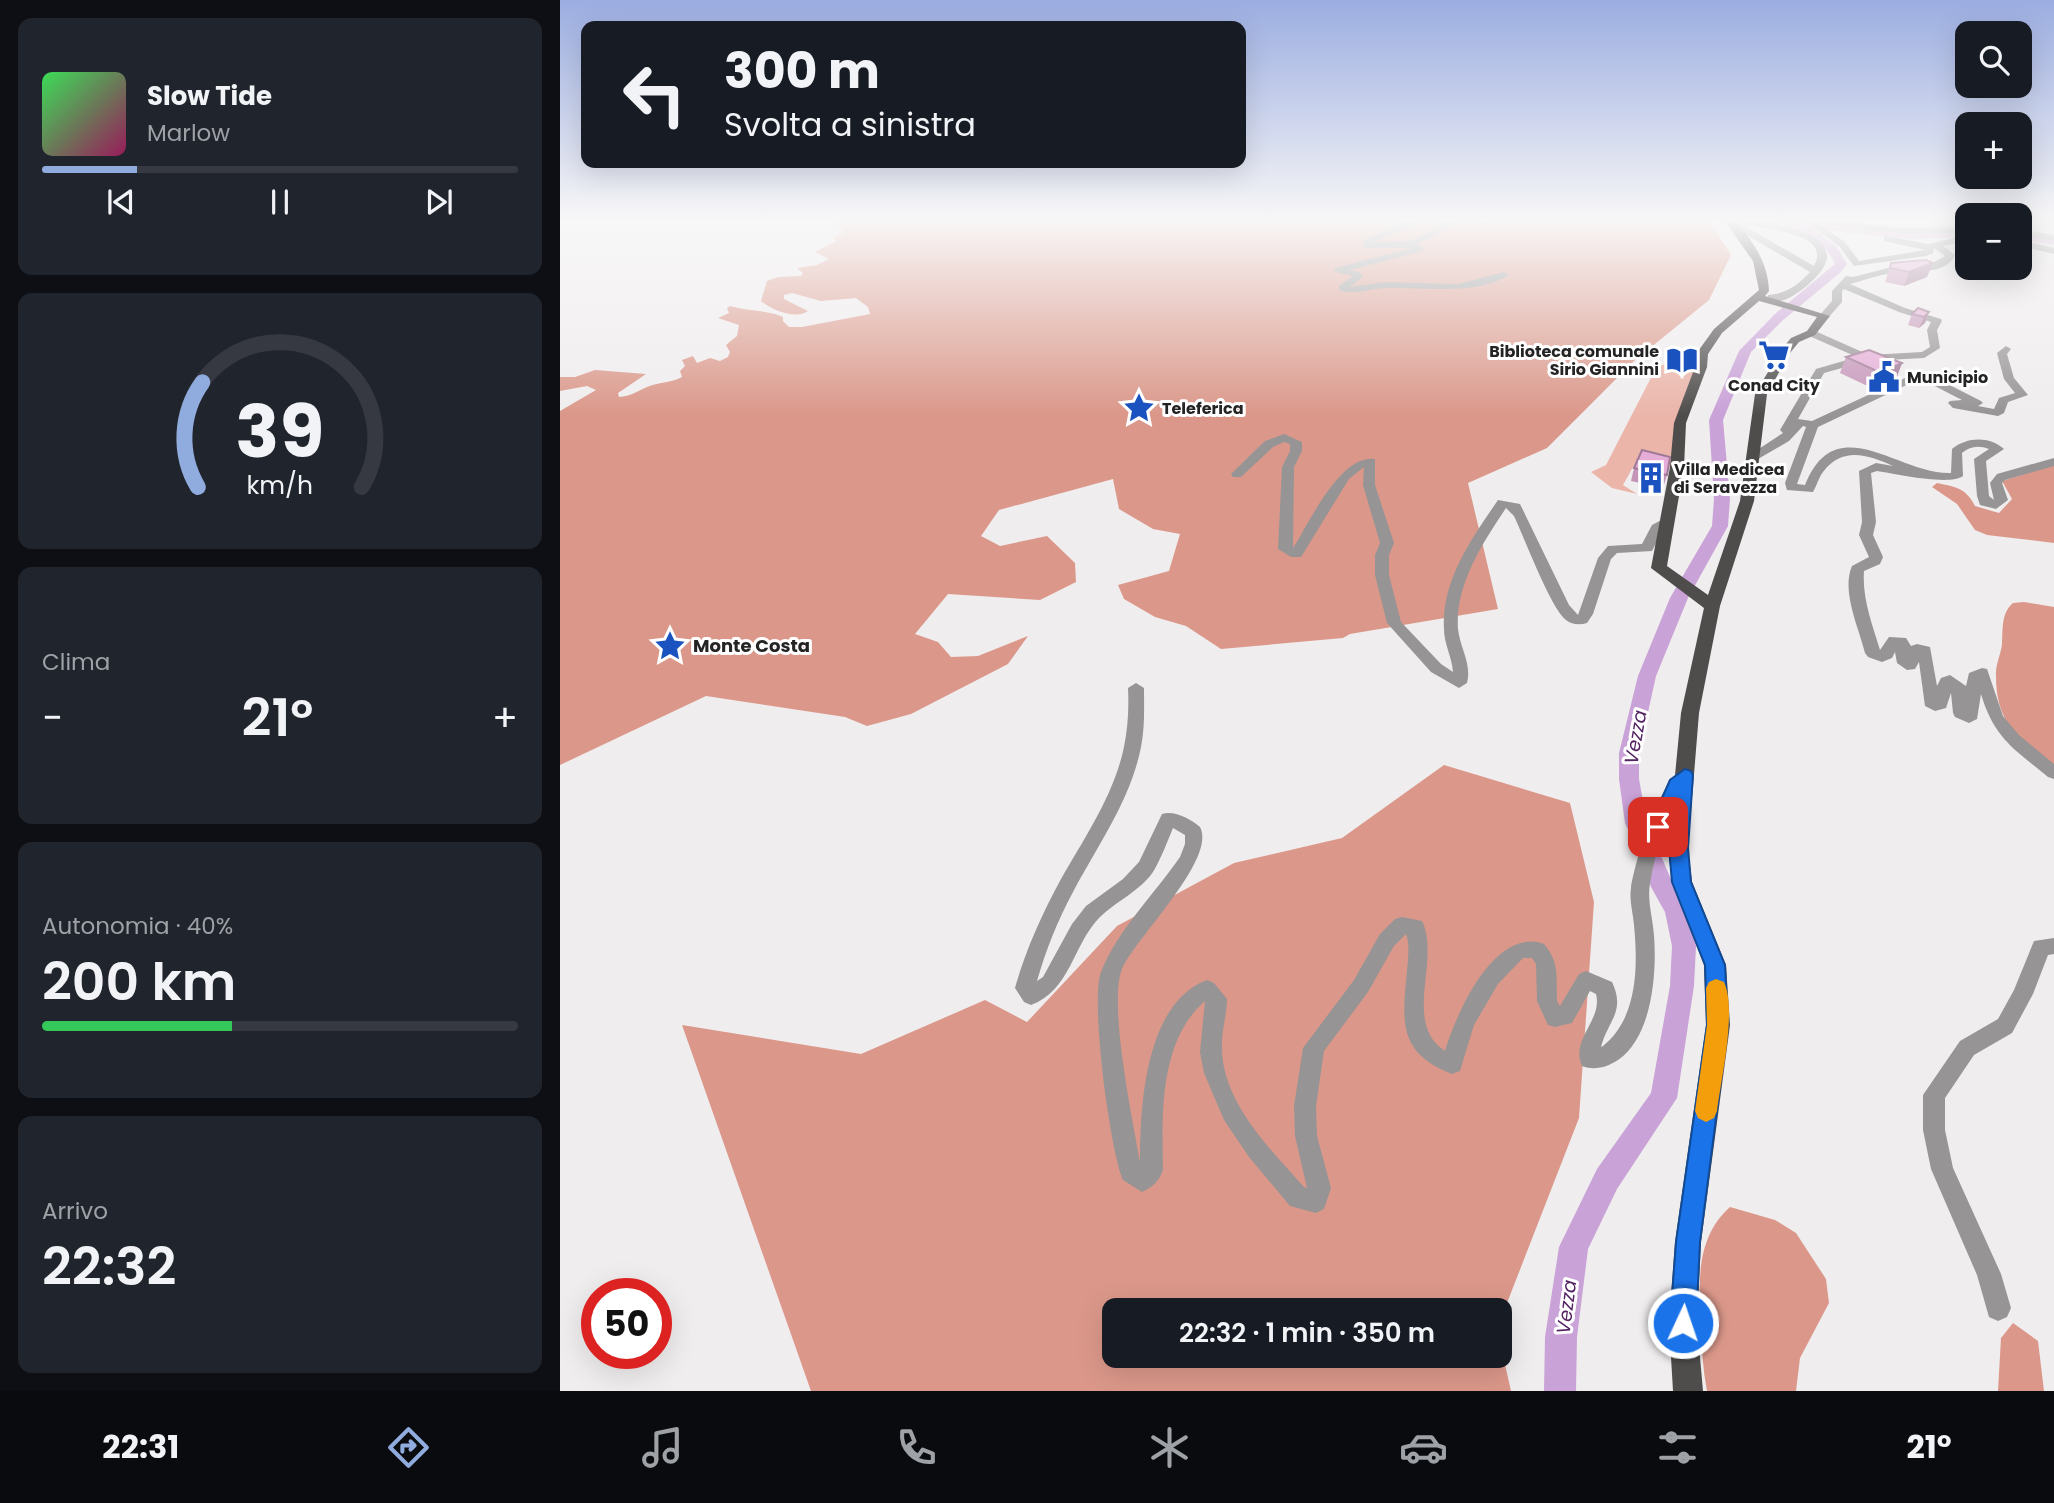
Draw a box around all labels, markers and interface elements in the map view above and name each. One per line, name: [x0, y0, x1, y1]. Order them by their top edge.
map controls: [1955, 21, 2032, 280]
button: search: [1955, 21, 2032, 98]
text: 300 m: [724, 37, 880, 105]
icon: left: [609, 49, 700, 140]
text: Slow Tide: [147, 78, 272, 114]
text: Svolta a sinistra: [724, 102, 976, 147]
button: +: [1955, 112, 2032, 189]
text: Marlow: [147, 117, 230, 149]
icon: previous: [102, 183, 140, 221]
icon: pause: [261, 183, 299, 221]
icon: next: [420, 183, 458, 221]
button: −: [1955, 203, 2032, 280]
supermarket icon: Conad City: [1757, 338, 1791, 372]
place label: Biblioteca comunale Sirio Giannini: [1489, 340, 1659, 381]
library icon: Biblioteca comunale Sirio Giannini: [1665, 343, 1699, 377]
public building icon: Municipio: [1867, 360, 1901, 394]
place label: Municipio: [1907, 366, 1988, 389]
place label: Conad City: [1728, 374, 1821, 397]
text: 39: [236, 381, 324, 482]
place icon: Teleferica: [1122, 391, 1156, 425]
place label: Teleferica: [1162, 397, 1244, 420]
place label: Villa Medicea di Seravezza: [1674, 458, 1785, 499]
building icon: Villa Medicea di Seravezza: [1634, 461, 1668, 495]
text: km/h: [247, 468, 313, 503]
place icon: Monte Costa: [653, 629, 687, 663]
place label: Monte Costa: [693, 633, 810, 658]
text: Clima: [42, 646, 110, 678]
text: 21°: [242, 681, 313, 754]
text: −: [42, 691, 63, 744]
text: +: [492, 691, 518, 744]
water label: Vezza: [1617, 708, 1654, 766]
pin: [1628, 797, 1688, 857]
icon: arrive: [1639, 808, 1677, 846]
text: Autonomia · 40%: [42, 910, 233, 942]
text: 200 km: [42, 945, 236, 1018]
text: Arrivo: [42, 1195, 108, 1227]
text: 22:32: [42, 1230, 176, 1303]
speed limit sign: 50: [581, 1278, 672, 1369]
water label: Vezza: [1550, 1278, 1583, 1336]
position arrow: [1646, 1286, 1720, 1360]
text: 22:32 · 1 min · 350 m: [1179, 1315, 1435, 1351]
icon: directions: [384, 1423, 433, 1472]
icon: music: [638, 1423, 687, 1472]
icon: phone: [892, 1423, 941, 1472]
icon: climate: [1145, 1423, 1194, 1472]
icon: car: [1399, 1423, 1448, 1472]
icon: filters: [1653, 1423, 1702, 1472]
text: 22:31: [102, 1424, 179, 1469]
text: 21°: [1906, 1424, 1952, 1469]

